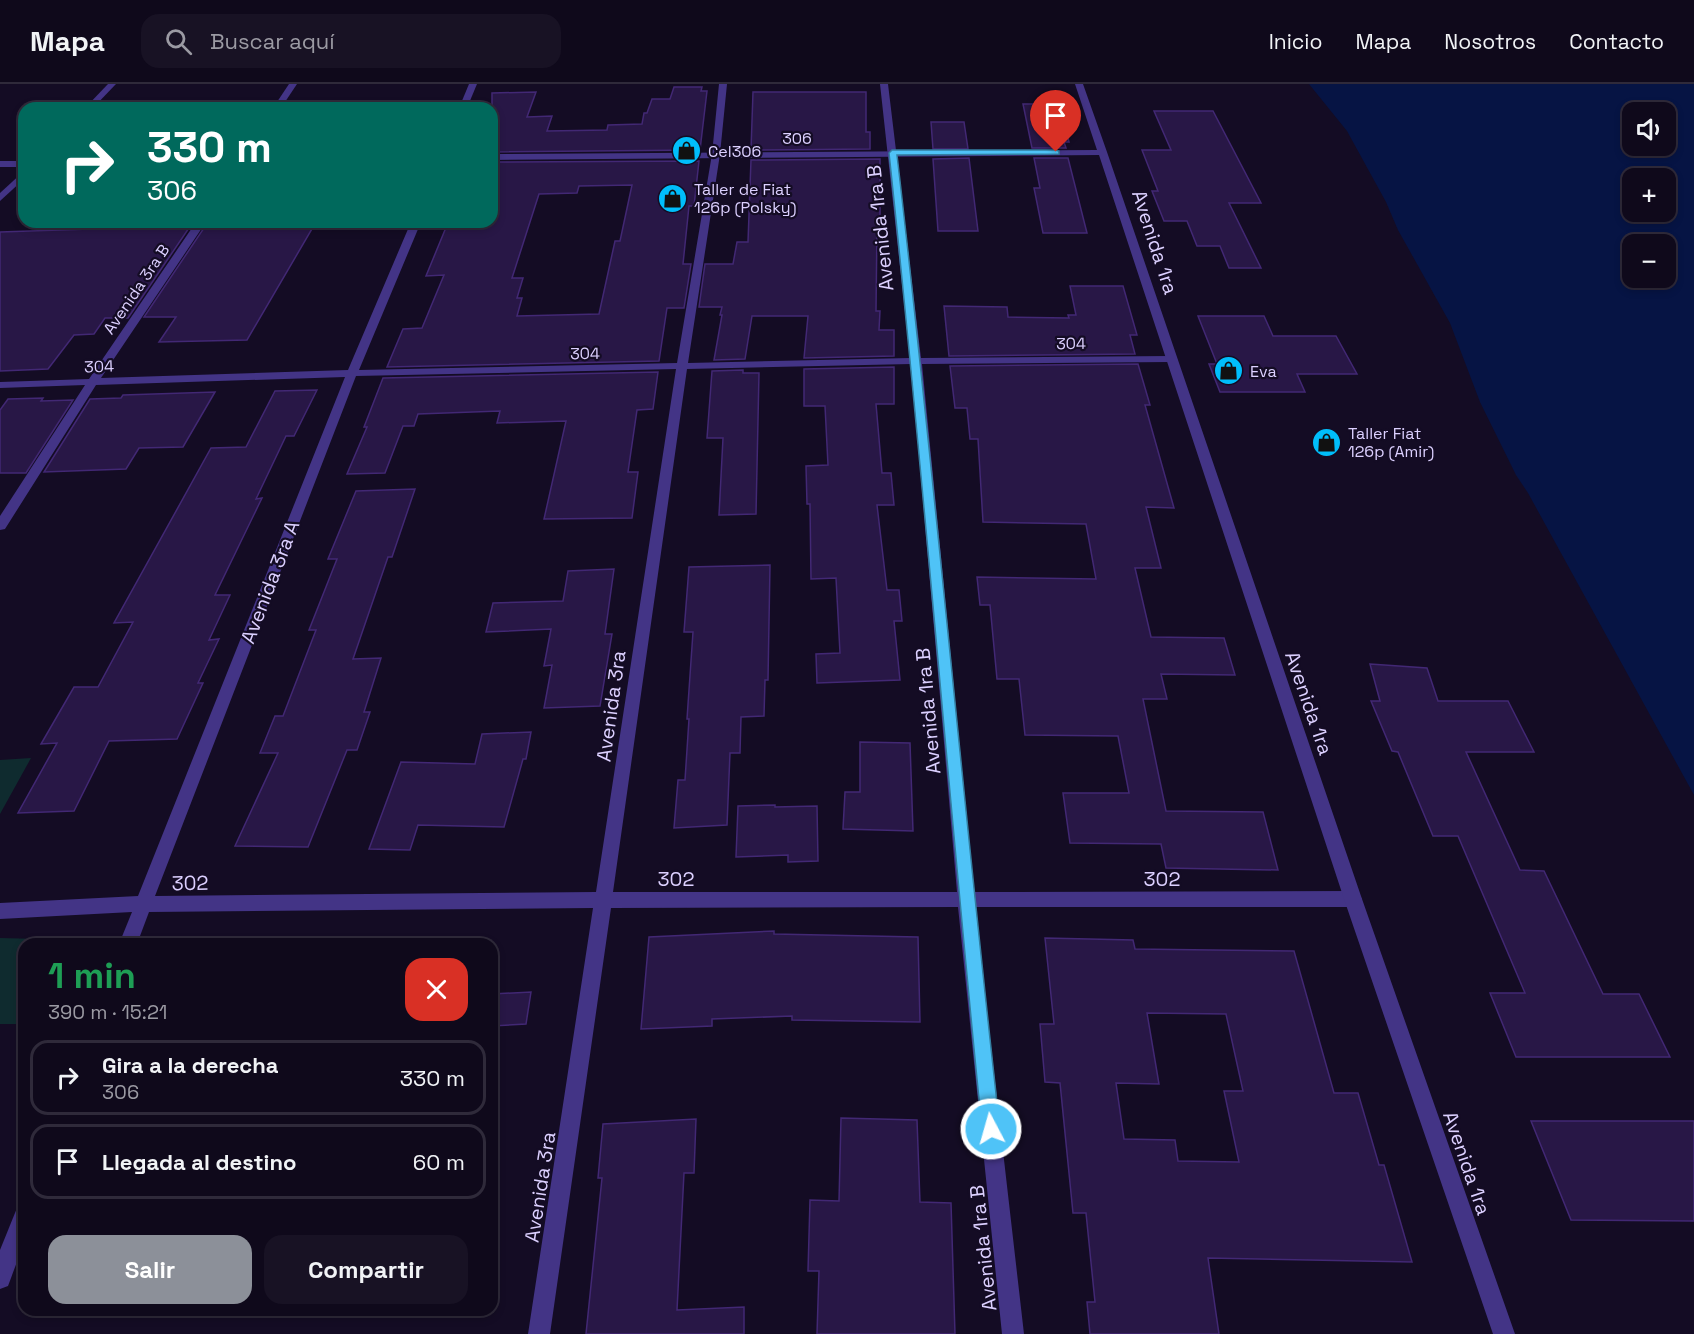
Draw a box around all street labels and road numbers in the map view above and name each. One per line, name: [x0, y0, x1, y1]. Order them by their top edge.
street label: 306: [782, 128, 812, 149]
street label: Avenida 1ra B: [860, 164, 900, 292]
street label: Avenida 1ra: [1126, 187, 1184, 297]
street label: Avenida 3ra B: [99, 240, 174, 338]
street label: 304: [1056, 333, 1086, 354]
street label: 304: [570, 343, 600, 364]
street label: 304: [84, 355, 114, 378]
street label: Avenida 3ra A: [235, 517, 305, 647]
street label: Avenida 1ra B: [910, 647, 946, 775]
street label: Avenida 1ra: [1279, 648, 1339, 758]
street label: Avenida 3ra: [590, 649, 632, 763]
street label: 302: [658, 866, 694, 892]
street label: 302: [1144, 866, 1180, 892]
street label: 302: [171, 870, 209, 896]
street label: Avenida 1ra: [1437, 1108, 1497, 1218]
street label: Avenida 3ra: [518, 1130, 562, 1244]
street label: Avenida 1ra B: [963, 1184, 1003, 1312]

